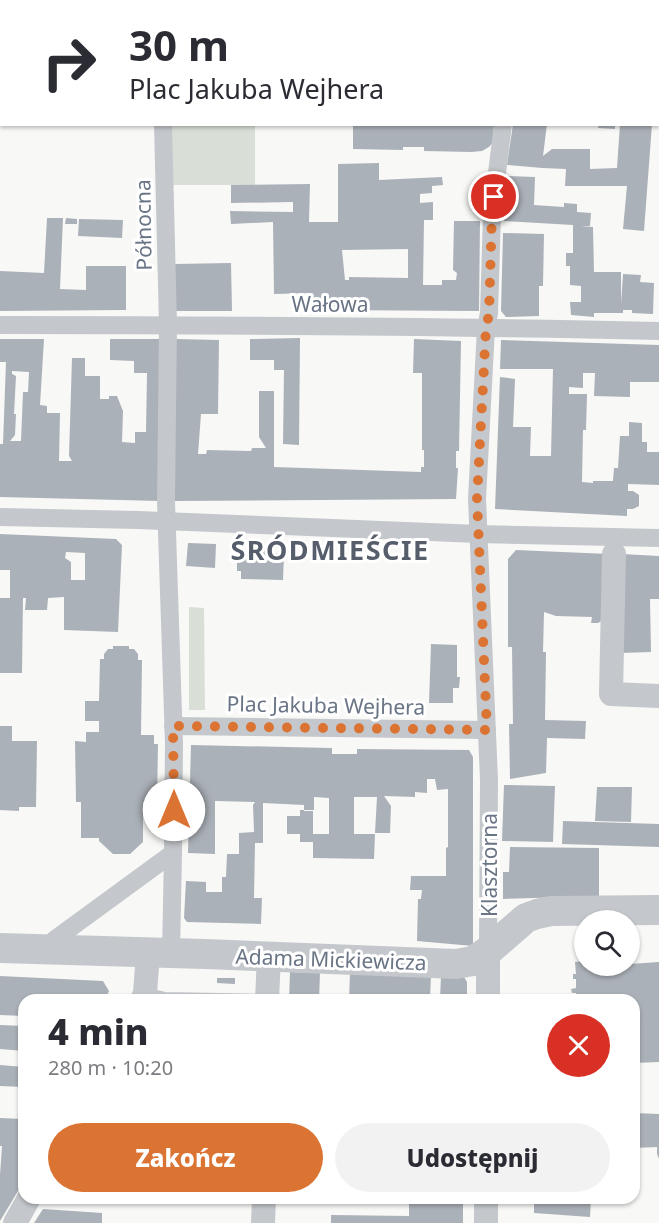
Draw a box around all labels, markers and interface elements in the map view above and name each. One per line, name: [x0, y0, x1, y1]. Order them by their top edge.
text: 30 m: [129, 16, 229, 73]
icon: right: [30, 24, 108, 102]
text: Plac Jakuba Wejhera: [129, 70, 384, 107]
pin: [468, 171, 519, 222]
street label: Północna: [128, 179, 158, 271]
icon: arrive: [477, 180, 510, 213]
street label: Wałowa: [292, 290, 368, 318]
district label: ŚRÓDMIEŚCIE: [230, 531, 430, 568]
street label: Plac Jakuba Wejhera: [226, 689, 426, 721]
position arrow: [142, 778, 206, 842]
street label: Klasztorna: [475, 813, 503, 917]
map controls: [574, 910, 640, 976]
button: search: [574, 910, 640, 976]
street label: Adama Mickiewicza: [235, 942, 427, 976]
text: 4 min: [48, 1007, 149, 1056]
button: close: [547, 1014, 610, 1077]
text: 280 m · 10:20: [48, 1054, 173, 1081]
button: Zakończ: [48, 1123, 323, 1192]
button: Udostępnij: [335, 1123, 610, 1192]

